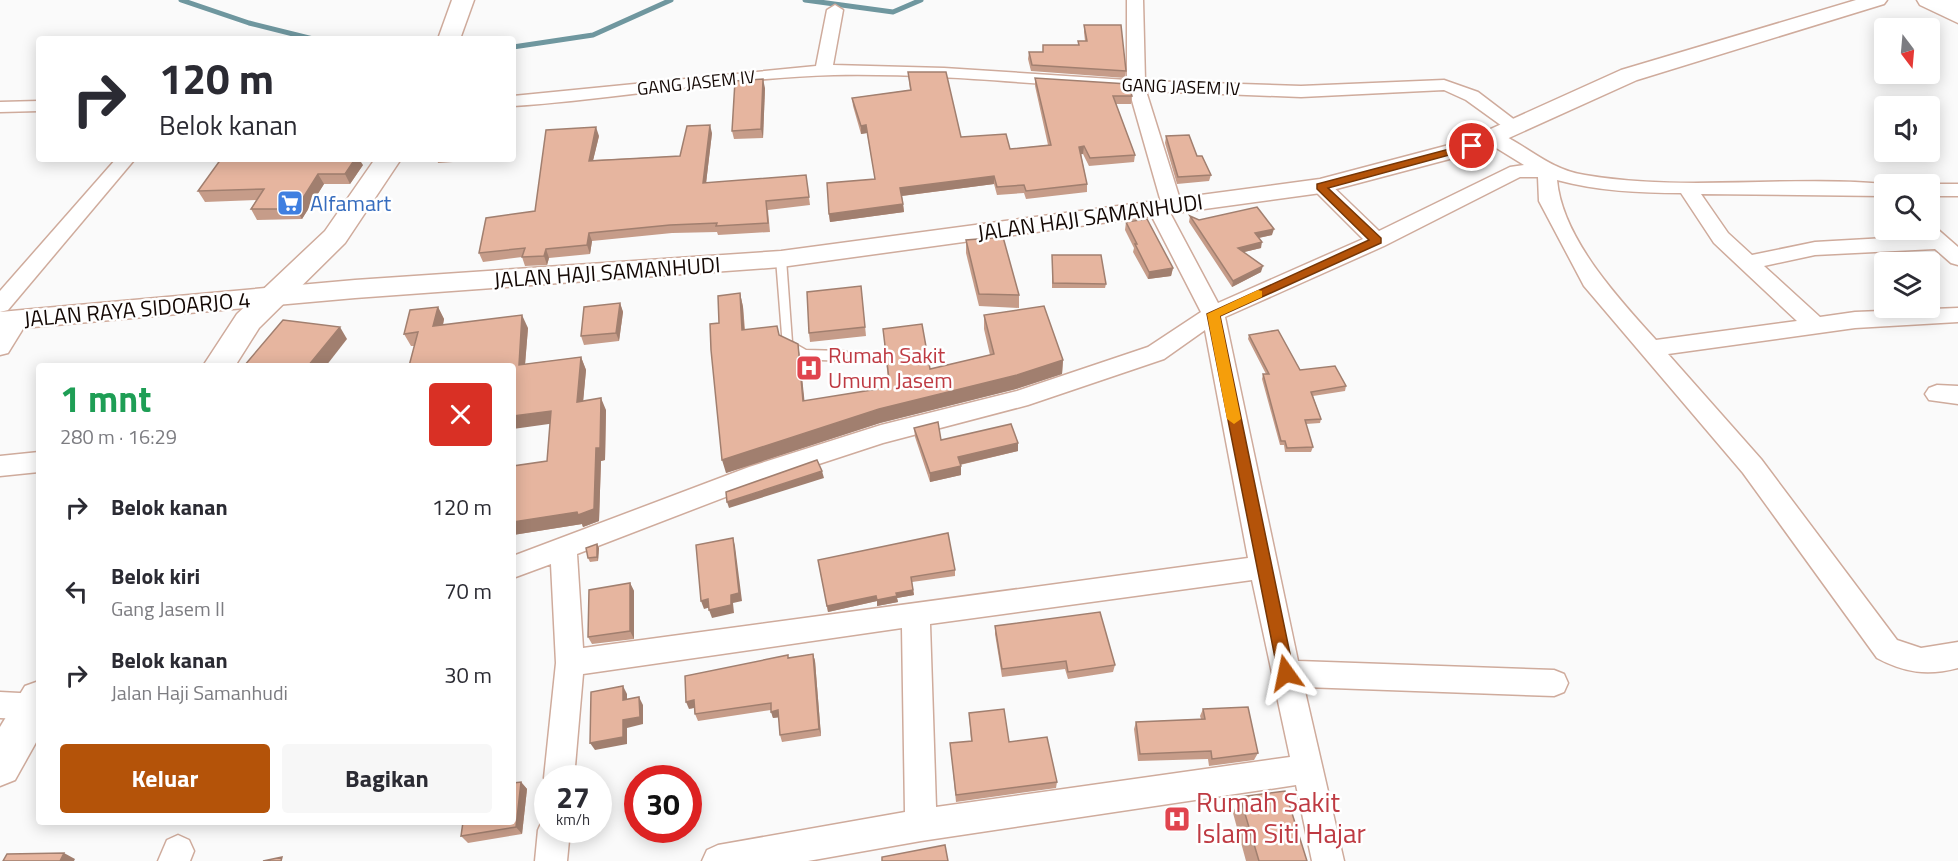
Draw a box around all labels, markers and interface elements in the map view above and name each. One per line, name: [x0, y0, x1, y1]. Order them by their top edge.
north arrow: [1874, 18, 1940, 84]
map controls: [1874, 18, 1940, 318]
text: 120 m: [159, 46, 274, 110]
icon: right: [60, 60, 138, 138]
street label: GANG JASEM IV: [636, 63, 757, 102]
street label: GANG JASEM IV: [1121, 71, 1241, 102]
button: sound: [1874, 96, 1940, 162]
text: Belok kanan: [159, 104, 298, 145]
pin: [1446, 120, 1497, 171]
icon: arrive: [1455, 129, 1488, 162]
button: search: [1874, 174, 1940, 240]
street label: JALAN HAJI SAMANHUDI: [975, 184, 1205, 250]
place label: Alfamart: [310, 186, 392, 220]
supermarket icon: Alfamart: [275, 188, 305, 218]
street label: JALAN HAJI SAMANHUDI: [492, 247, 722, 297]
button: layers: [1874, 252, 1940, 318]
street label: JALAN RAYA SIDOARJO 4: [22, 282, 252, 336]
place label: Rumah Sakit Umum Jasem: [828, 338, 953, 397]
hospital icon: Rumah Sakit Umum Jasem: [794, 353, 824, 383]
text: 1 mnt: [60, 371, 151, 426]
button: close: [429, 383, 492, 446]
text: 280 m · 16:29: [60, 421, 177, 452]
text: Belok kanan: [111, 490, 228, 524]
text: 120 m: [432, 490, 492, 524]
icon: right: [60, 491, 93, 524]
text: Belok kiri: [111, 559, 200, 593]
text: 70 m: [444, 574, 492, 608]
icon: left: [60, 575, 93, 608]
text: Gang Jasem II: [111, 593, 225, 624]
position arrow: [1254, 641, 1318, 705]
text: Belok kanan: [111, 643, 228, 677]
text: 30 m: [444, 658, 492, 692]
icon: right: [60, 659, 93, 692]
text: Jalan Haji Samanhudi: [111, 677, 288, 708]
button: Keluar: [60, 744, 270, 813]
button: Bagikan: [282, 744, 492, 813]
speed limit sign: 30: [624, 765, 702, 843]
text: 27: [556, 774, 590, 820]
place label: Rumah Sakit Islam Siti Hajar: [1196, 781, 1366, 853]
hospital icon: Rumah Sakit Islam Siti Hajar: [1162, 804, 1192, 834]
text: km/h: [556, 808, 590, 831]

